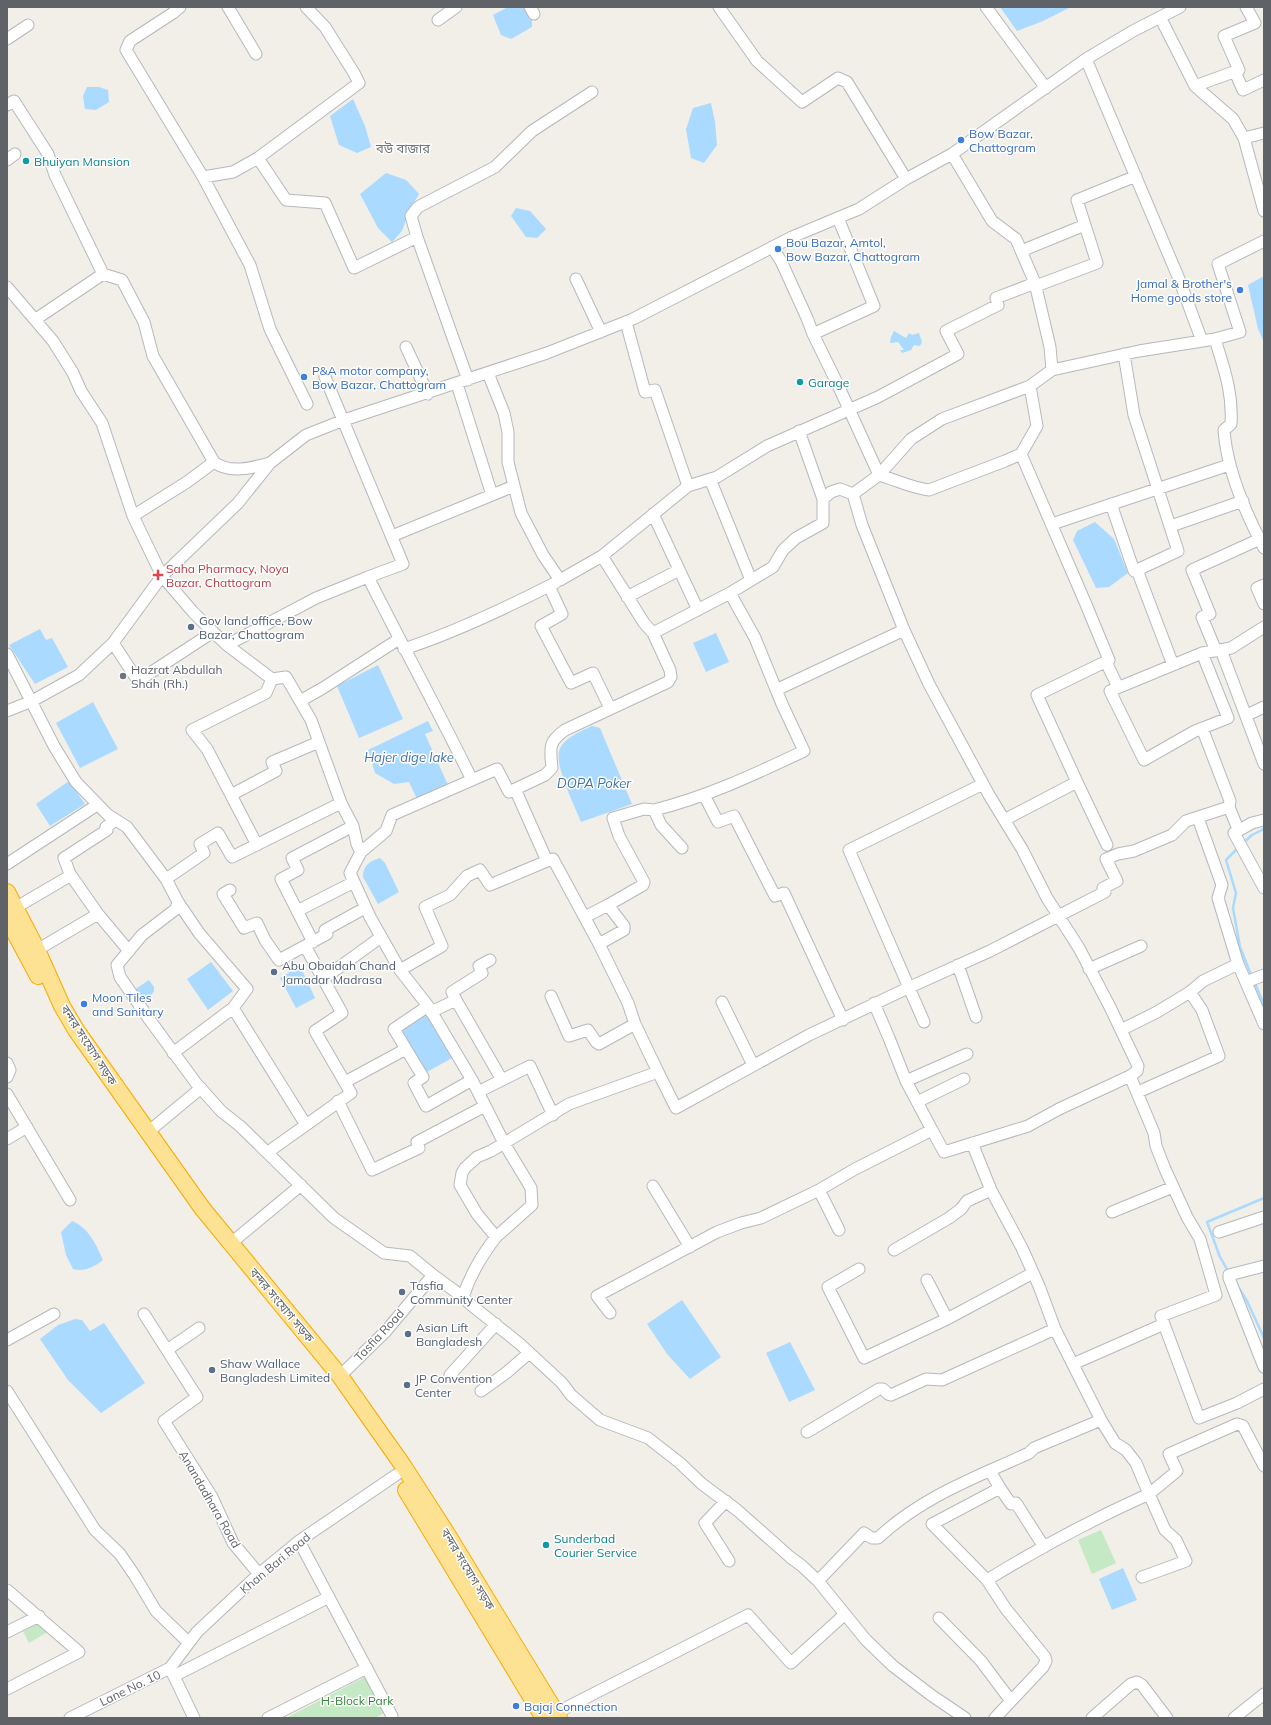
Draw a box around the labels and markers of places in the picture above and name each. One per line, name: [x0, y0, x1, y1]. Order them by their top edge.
place label: Bow Bazar, Chattogram: [969, 126, 1036, 155]
marker: Bow Bazar, Chattogram: [956, 135, 966, 145]
place label: Bhuiyan Mansion: [34, 154, 130, 169]
marker: Bhuiyan Mansion: [21, 156, 31, 166]
place label: Bou Bazar, Amtol, Bow Bazar, Chattogram: [786, 235, 920, 264]
marker: Bou Bazar, Amtol, Bow Bazar, Chattogram: [773, 244, 783, 254]
place label: Jamal & Brother's Home goods store: [1131, 276, 1232, 305]
marker: Jamal & Brother's Home goods store: [1235, 285, 1245, 295]
place label: P&A motor company, Bow Bazar, Chattogram: [312, 363, 446, 392]
marker: P&A motor company, Bow Bazar, Chattogram: [299, 372, 309, 382]
place label: Garage: [808, 375, 849, 390]
marker: Garage: [795, 377, 805, 387]
place label: Saha Pharmacy, Noya Bazar, Chattogram: [166, 561, 289, 590]
marker: Saha Pharmacy, Noya Bazar, Chattogram: [153, 570, 163, 580]
place label: Gov land office, Bow Bazar, Chattogram: [199, 613, 313, 642]
marker: Gov land office, Bow Bazar, Chattogram: [186, 622, 196, 632]
place label: Hazrat Abdullah Shah (Rh.): [131, 662, 223, 691]
marker: Hazrat Abdullah Shah (Rh.): [118, 671, 128, 681]
place label: Abu Obaidah Chand Jamadar Madrasa: [282, 958, 396, 987]
marker: Abu Obaidah Chand Jamadar Madrasa: [269, 967, 279, 977]
place label: Moon Tiles and Sanitary: [92, 990, 164, 1019]
marker: Moon Tiles and Sanitary: [79, 999, 89, 1009]
place label: Tasfia Community Center: [410, 1278, 513, 1307]
marker: Tasfia Community Center: [397, 1287, 407, 1297]
place label: Asian Lift Bangladesh: [416, 1320, 482, 1349]
marker: Asian Lift Bangladesh: [403, 1329, 413, 1339]
place label: Shaw Wallace Bangladesh Limited: [220, 1356, 330, 1385]
marker: Shaw Wallace Bangladesh Limited: [207, 1365, 217, 1375]
place label: JP Convention Center: [415, 1371, 492, 1400]
marker: JP Convention Center: [402, 1380, 412, 1390]
place label: Sunderbad Courier Service: [554, 1531, 637, 1560]
marker: Sunderbad Courier Service: [541, 1540, 551, 1550]
place label: Bajaj Connection: [524, 1699, 618, 1714]
marker: Bajaj Connection: [511, 1701, 521, 1711]

